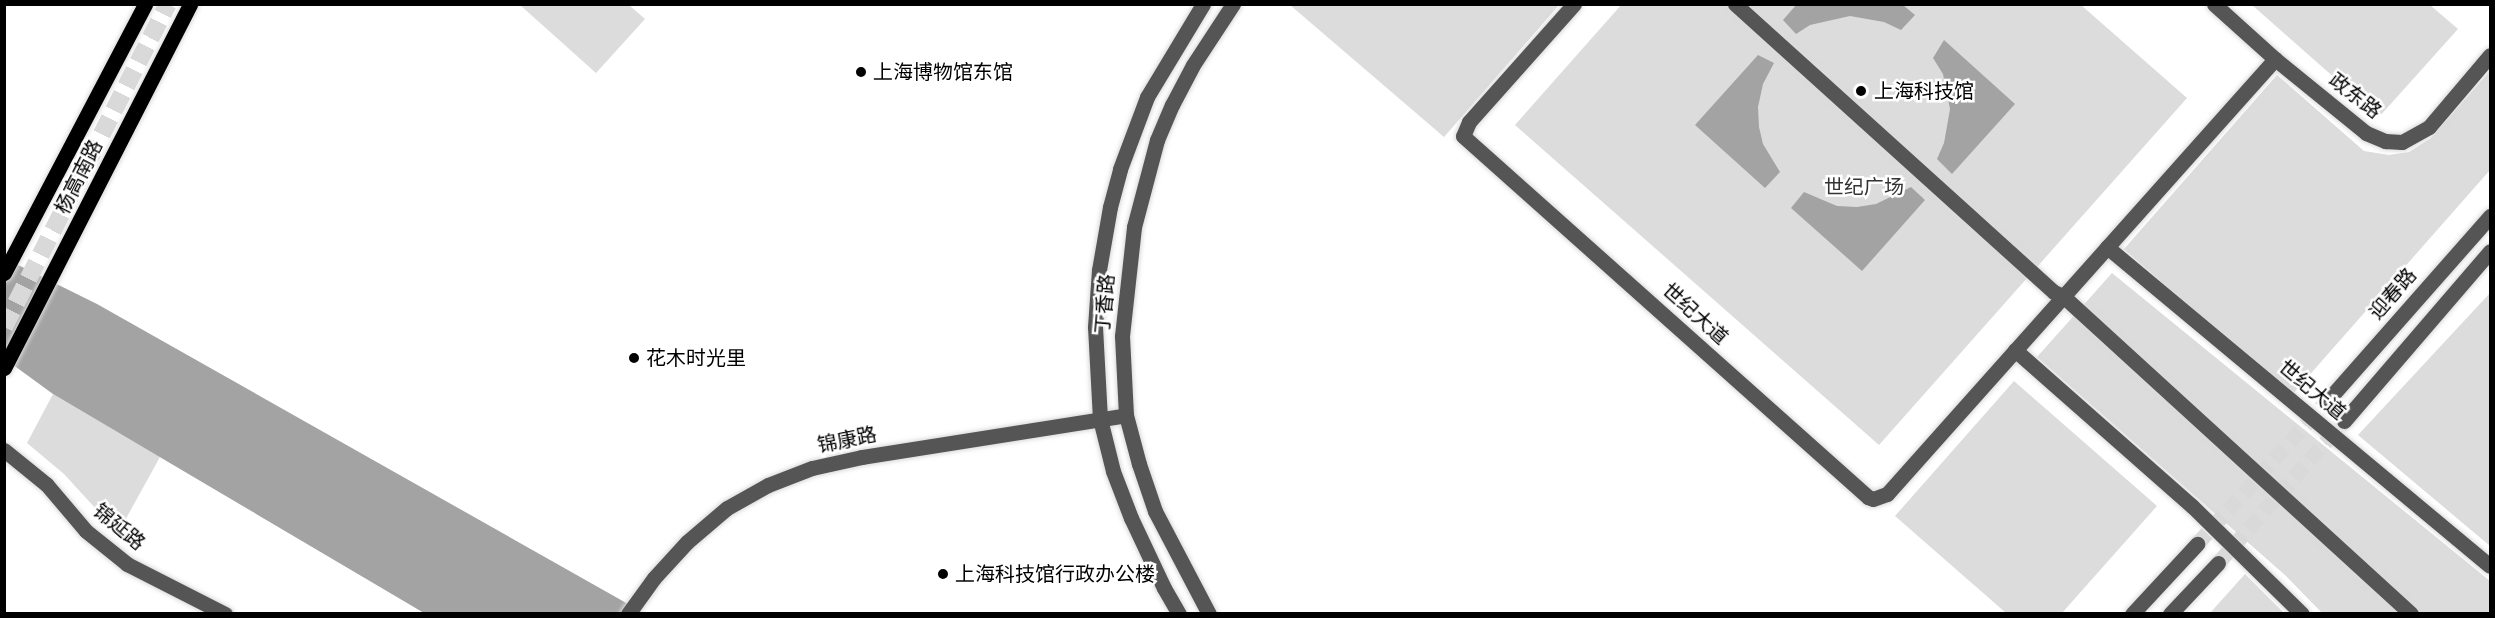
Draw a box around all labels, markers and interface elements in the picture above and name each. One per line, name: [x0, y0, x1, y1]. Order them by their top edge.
place label: 上海博物馆东馆: [873, 60, 1013, 84]
marker: 上海博物馆东馆: [854, 65, 868, 79]
street label: 政东路: [2324, 68, 2386, 124]
place label: 上海科技馆: [1874, 79, 1974, 103]
marker: 上海科技馆: [1852, 82, 1870, 100]
street label: 杨高南路: [50, 136, 108, 218]
park label: 世纪广场: [1824, 175, 1904, 199]
street label: 迎春路: [2364, 263, 2422, 325]
street label: 丁香路: [1090, 273, 1120, 335]
street label: 世纪大道: [1657, 278, 1733, 350]
place label: 花木时光里: [646, 346, 746, 370]
marker: 花木时光里: [627, 351, 641, 365]
street label: 世纪大道: [2274, 355, 2350, 425]
street label: 锦康路: [815, 422, 879, 458]
street label: 锦延路: [88, 499, 150, 555]
place label: 上海科技馆行政办公楼: [955, 562, 1155, 586]
marker: 上海科技馆行政办公楼: [936, 567, 950, 581]

